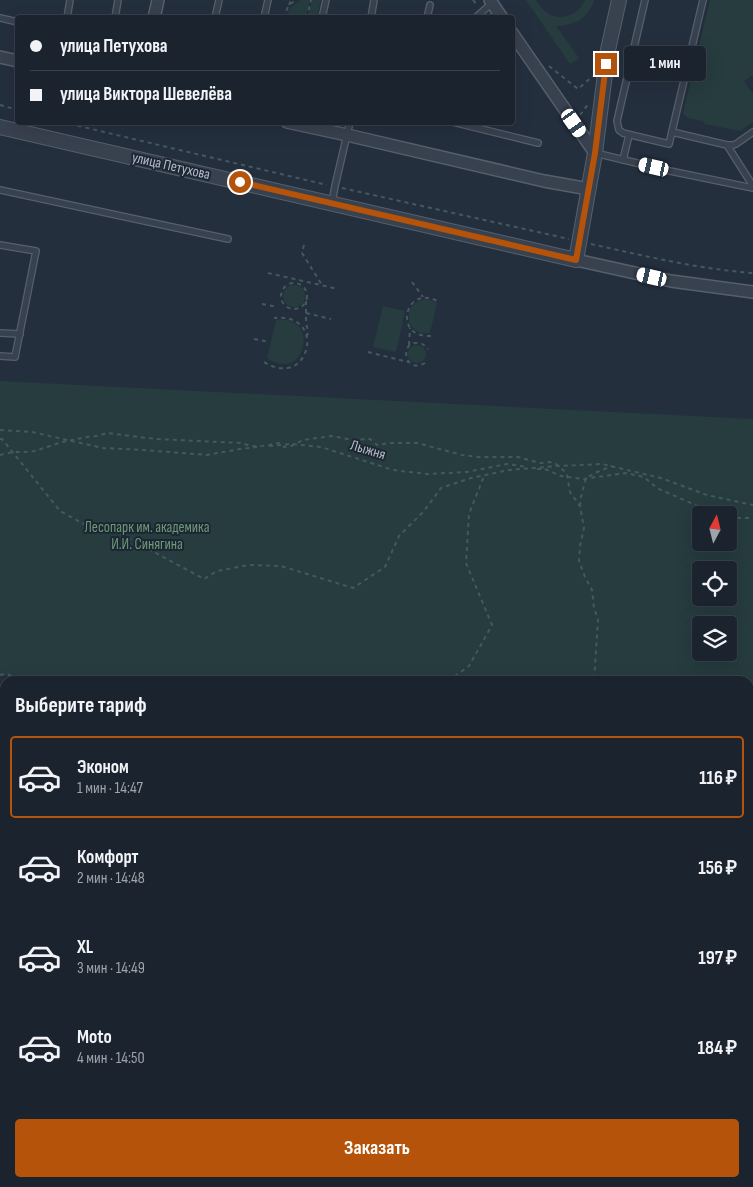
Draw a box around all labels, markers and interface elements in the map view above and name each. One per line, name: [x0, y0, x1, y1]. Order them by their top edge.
text: улица Петухова: [60, 35, 168, 58]
callout: 1 мин: [624, 46, 706, 82]
route end: [595, 53, 617, 75]
text: 1 мин: [649, 54, 681, 73]
text: улица Виктора Шевелёва: [60, 83, 232, 106]
car: [559, 106, 588, 140]
street label: улица Петухова: [130, 148, 212, 184]
car: [637, 156, 670, 178]
route start: [229, 171, 251, 193]
car: [635, 266, 668, 288]
street label: Лыжня: [348, 436, 388, 464]
north arrow: [692, 506, 738, 551]
map controls: [692, 506, 737, 661]
park label: Лесопарк им. академика И.И. Синягина: [85, 518, 210, 554]
button: locate: [692, 561, 737, 606]
button: layers: [692, 616, 737, 661]
text: Выберите тариф: [15, 692, 147, 719]
icon: car: [17, 755, 62, 800]
text: Эконом: [77, 756, 129, 779]
text: 116 ₽: [699, 767, 737, 790]
text: 1 мин · 14:47: [77, 779, 143, 798]
icon: car: [17, 845, 62, 890]
text: Комфорт: [77, 846, 139, 869]
text: 156 ₽: [698, 857, 737, 880]
text: 2 мин · 14:48: [77, 869, 145, 888]
icon: car: [17, 935, 62, 980]
text: XL: [77, 936, 93, 959]
text: 197 ₽: [698, 947, 737, 970]
text: 3 мин · 14:49: [77, 959, 145, 978]
icon: car: [17, 1025, 62, 1070]
text: Moto: [77, 1026, 112, 1049]
text: 184 ₽: [697, 1037, 737, 1060]
text: 4 мин · 14:50: [77, 1049, 145, 1068]
button: Заказать: [15, 1119, 739, 1177]

